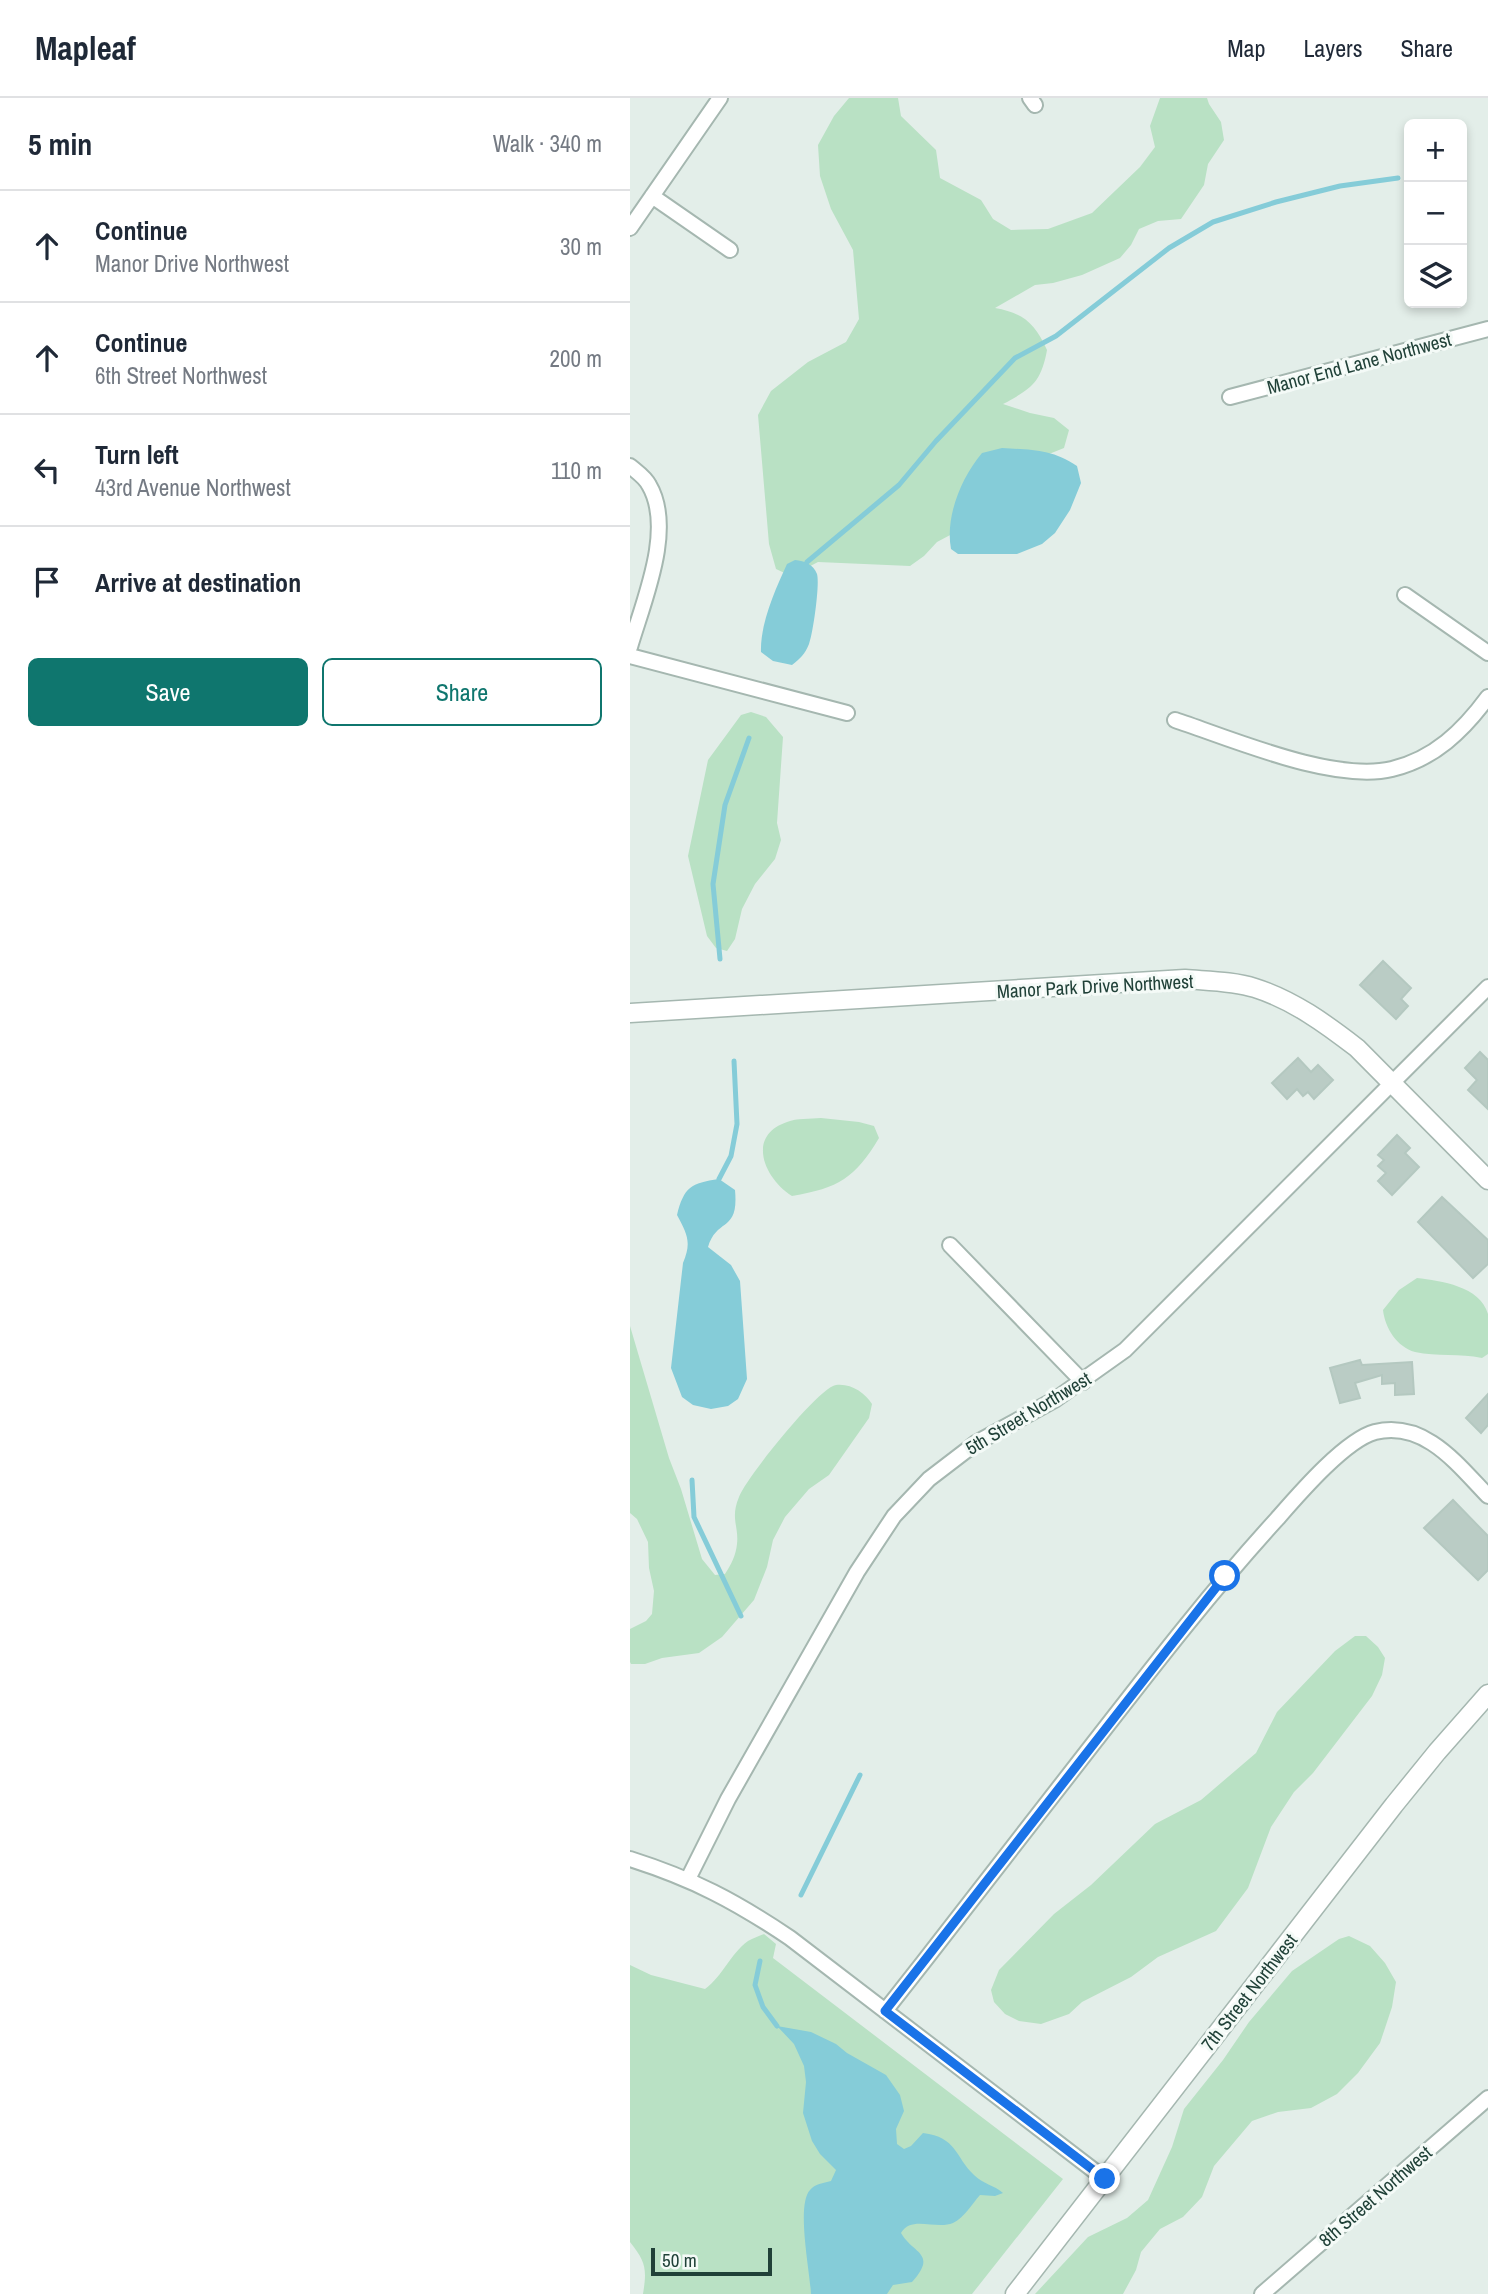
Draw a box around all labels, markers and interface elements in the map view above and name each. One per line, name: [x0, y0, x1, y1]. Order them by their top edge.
text: Mapleaf: [35, 26, 136, 70]
text: Map: [1227, 32, 1265, 64]
text: Layers: [1303, 32, 1362, 64]
text: Share: [1400, 32, 1453, 64]
map controls: [1404, 119, 1467, 308]
button: +: [1404, 119, 1467, 182]
text: 5 min: [28, 124, 92, 164]
text: Walk · 340 m: [493, 128, 602, 159]
button: −: [1404, 182, 1467, 245]
text: Continue: [95, 213, 187, 248]
icon: ahead: [28, 227, 66, 265]
text: 30 m: [560, 231, 602, 262]
button: layers: [1404, 245, 1467, 308]
text: Manor Drive Northwest: [95, 248, 289, 279]
text: Continue: [95, 325, 187, 360]
street label: Manor End Lane Northwest: [1264, 326, 1455, 400]
icon: ahead: [28, 339, 66, 377]
text: 200 m: [550, 343, 602, 374]
text: 6th Street Northwest: [95, 360, 267, 391]
text: Turn left: [95, 437, 179, 472]
icon: left: [28, 451, 66, 489]
text: 110 m: [551, 455, 602, 486]
text: 43rd Avenue Northwest: [95, 472, 291, 503]
icon: arrive: [28, 563, 66, 601]
text: Arrive at destination: [95, 565, 301, 600]
button: Save: [28, 658, 308, 726]
button: Share: [322, 658, 602, 726]
street label: Manor Park Drive Northwest: [996, 968, 1194, 1004]
street label: 5th Street Northwest: [960, 1365, 1096, 1461]
route start: [1209, 1560, 1240, 1591]
street label: 7th Street Northwest: [1195, 1928, 1303, 2056]
street label: 8th Street Northwest: [1313, 2139, 1438, 2252]
route end: [1089, 2163, 1120, 2194]
scale bar: [651, 2245, 772, 2277]
text: 50 m: [662, 2247, 697, 2273]

